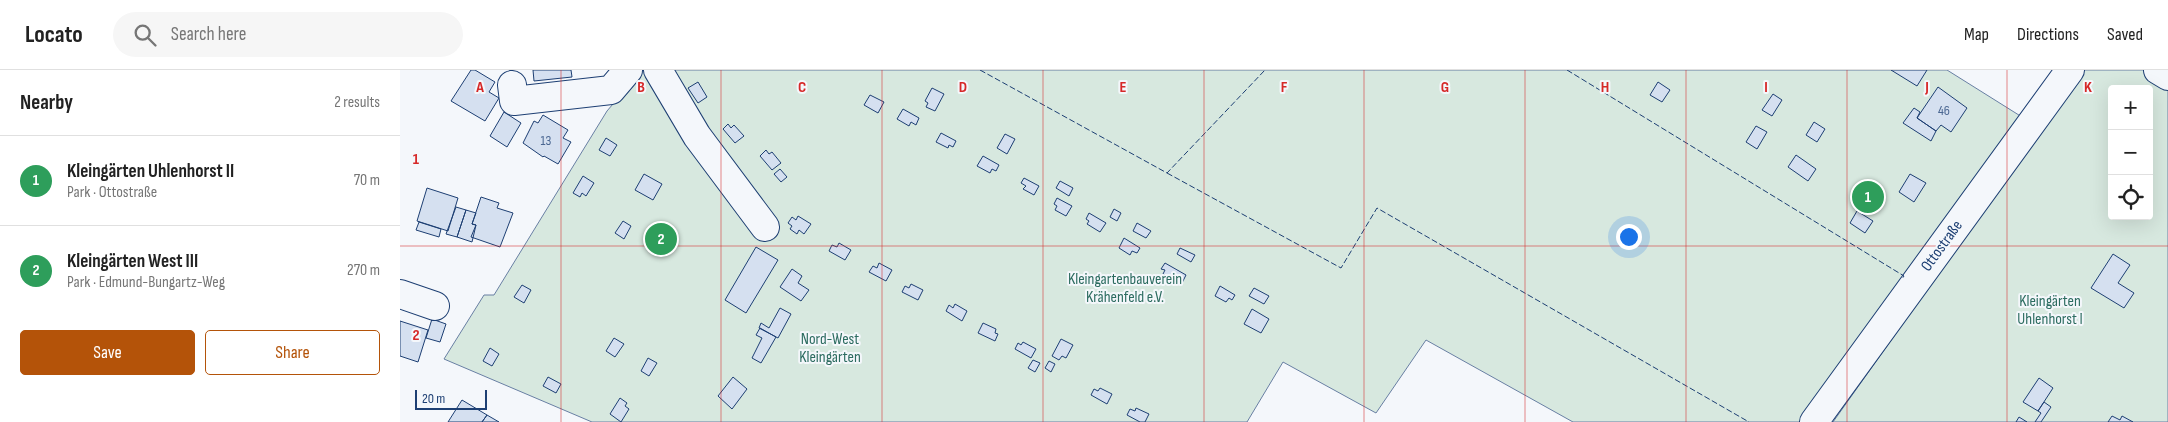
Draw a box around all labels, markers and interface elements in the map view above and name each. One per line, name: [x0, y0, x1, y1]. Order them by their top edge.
search box: [113, 12, 463, 57]
text: Locato: [25, 20, 83, 49]
icon: search: [131, 21, 159, 49]
text: Search here: [171, 23, 246, 46]
text: Map: [1964, 24, 1989, 45]
text: Directions: [2017, 24, 2079, 45]
text: Saved: [2107, 24, 2143, 45]
text: A: [475, 78, 484, 97]
text: B: [637, 78, 645, 97]
text: C: [798, 78, 806, 97]
text: D: [959, 78, 967, 97]
text: E: [1120, 78, 1127, 97]
text: F: [1281, 78, 1288, 97]
text: G: [1441, 78, 1449, 97]
text: H: [1601, 78, 1609, 97]
text: I: [1764, 78, 1768, 97]
text: J: [1924, 78, 1929, 97]
text: K: [2084, 78, 2092, 97]
map controls: [2108, 85, 2153, 220]
button: +: [2108, 85, 2153, 130]
text: Nearby: [20, 90, 73, 115]
text: 2 results: [334, 93, 380, 112]
house number: 46: [1938, 102, 1950, 119]
button: −: [2108, 130, 2153, 175]
house number: 13: [541, 132, 552, 149]
text: 1: [413, 150, 420, 169]
text: Kleingärten Uhlenhorst II: [67, 160, 234, 183]
text: 1: [33, 171, 39, 190]
text: 70 m: [354, 171, 380, 190]
button: locate: [2108, 175, 2153, 220]
pin: 1: [1852, 178, 1884, 216]
text: Park · Ottostraße: [67, 183, 157, 202]
street label: Ottostraße: [1917, 217, 1967, 275]
pin: 2: [645, 220, 677, 258]
your location: [1616, 224, 1642, 250]
text: Kleingärten West III: [67, 250, 198, 273]
text: 2: [32, 261, 40, 280]
text: 270 m: [347, 261, 380, 280]
park label: Kleingartenbauverein Krähenfeld e.V.: [1068, 270, 1182, 307]
text: Park · Edmund-Bungartz-Weg: [67, 273, 225, 292]
park label: Kleingärten Uhlenhorst I: [2017, 292, 2083, 329]
text: 2: [412, 326, 420, 345]
button: Save: [20, 330, 195, 375]
button: Share: [205, 330, 380, 375]
park label: Nord-West Kleingärten: [799, 330, 861, 367]
scale bar: [415, 387, 488, 410]
text: 20 m: [422, 390, 445, 407]

